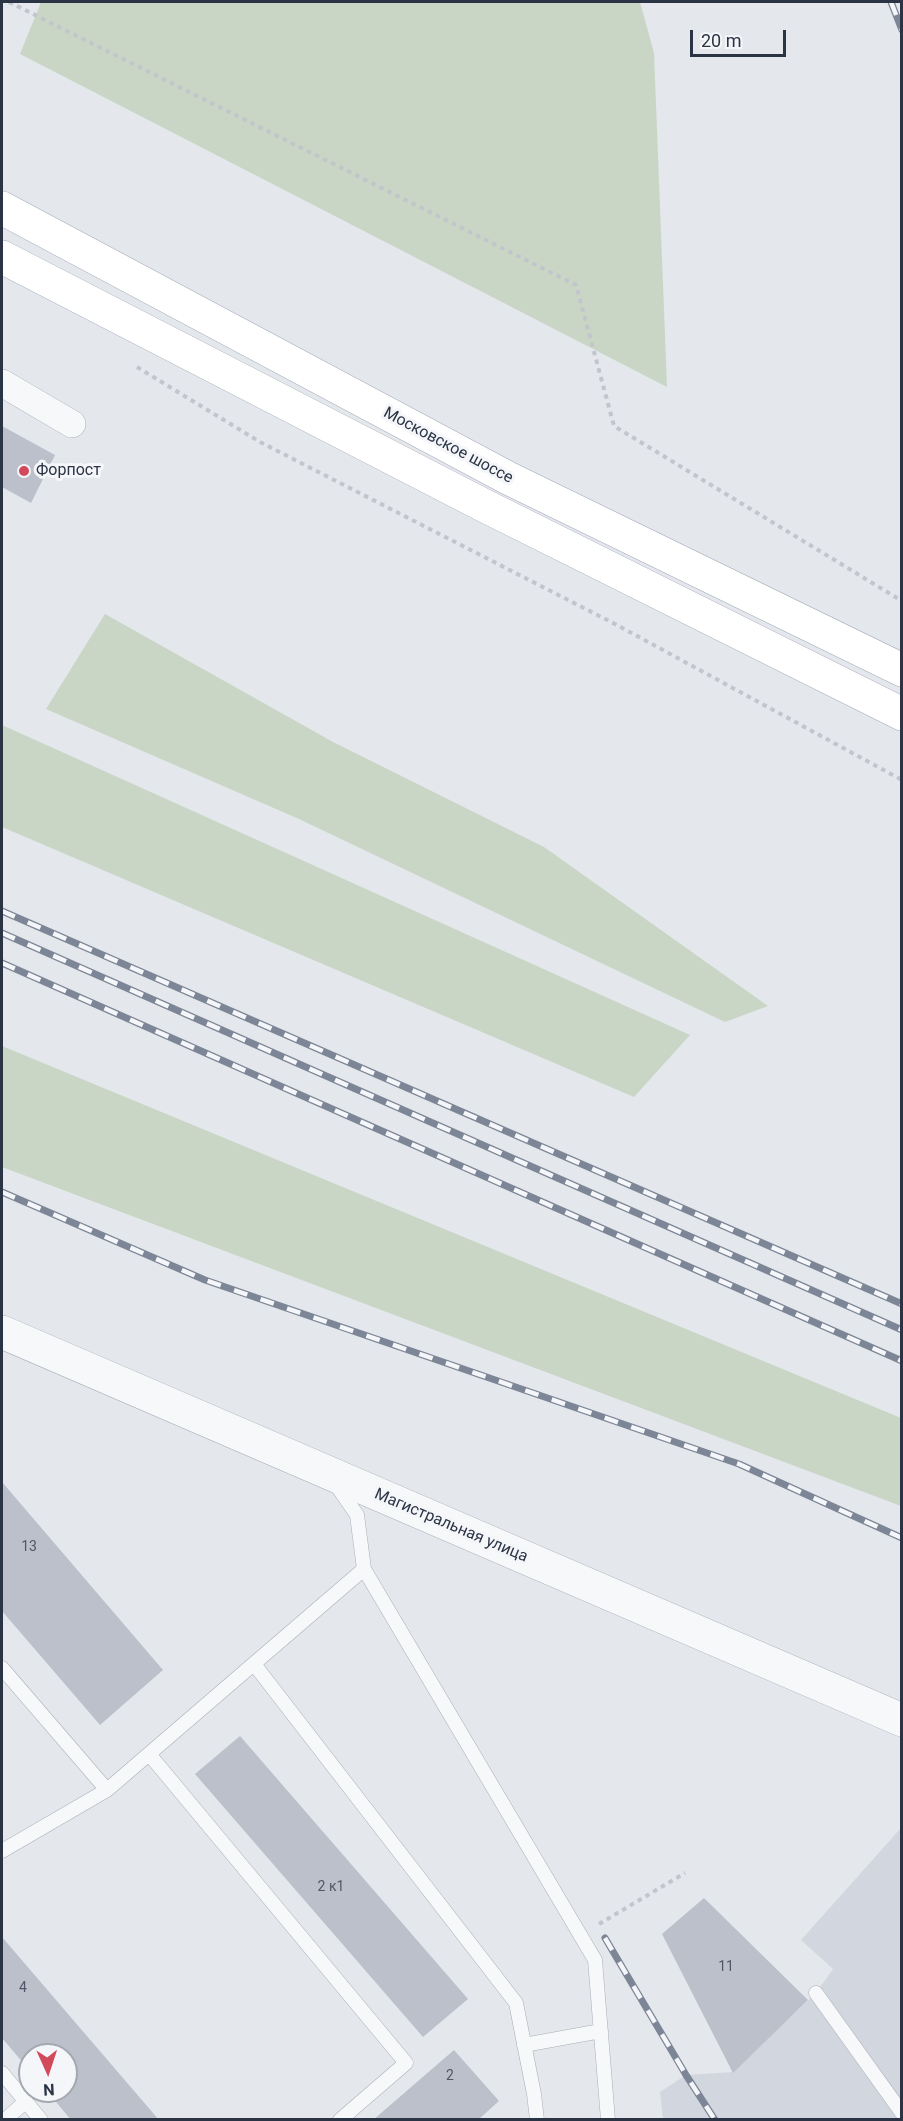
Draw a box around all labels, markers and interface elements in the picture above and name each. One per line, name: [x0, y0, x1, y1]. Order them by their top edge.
scale bar: [693, 18, 789, 56]
text: 20 m: [701, 30, 741, 51]
street label: Московское шоссе: [380, 404, 516, 488]
place label: Форпост: [36, 461, 101, 481]
marker: Форпост: [17, 464, 31, 478]
street label: Магистральная улица: [371, 1485, 531, 1567]
house number: 13: [21, 1539, 37, 1555]
house number: 2 к1: [318, 1879, 344, 1895]
house number: 11: [718, 1959, 734, 1975]
house number: 4: [19, 1980, 27, 1996]
north arrow: [18, 2043, 78, 2103]
house number: 2: [446, 2068, 454, 2084]
text: N: [43, 2080, 55, 2099]

